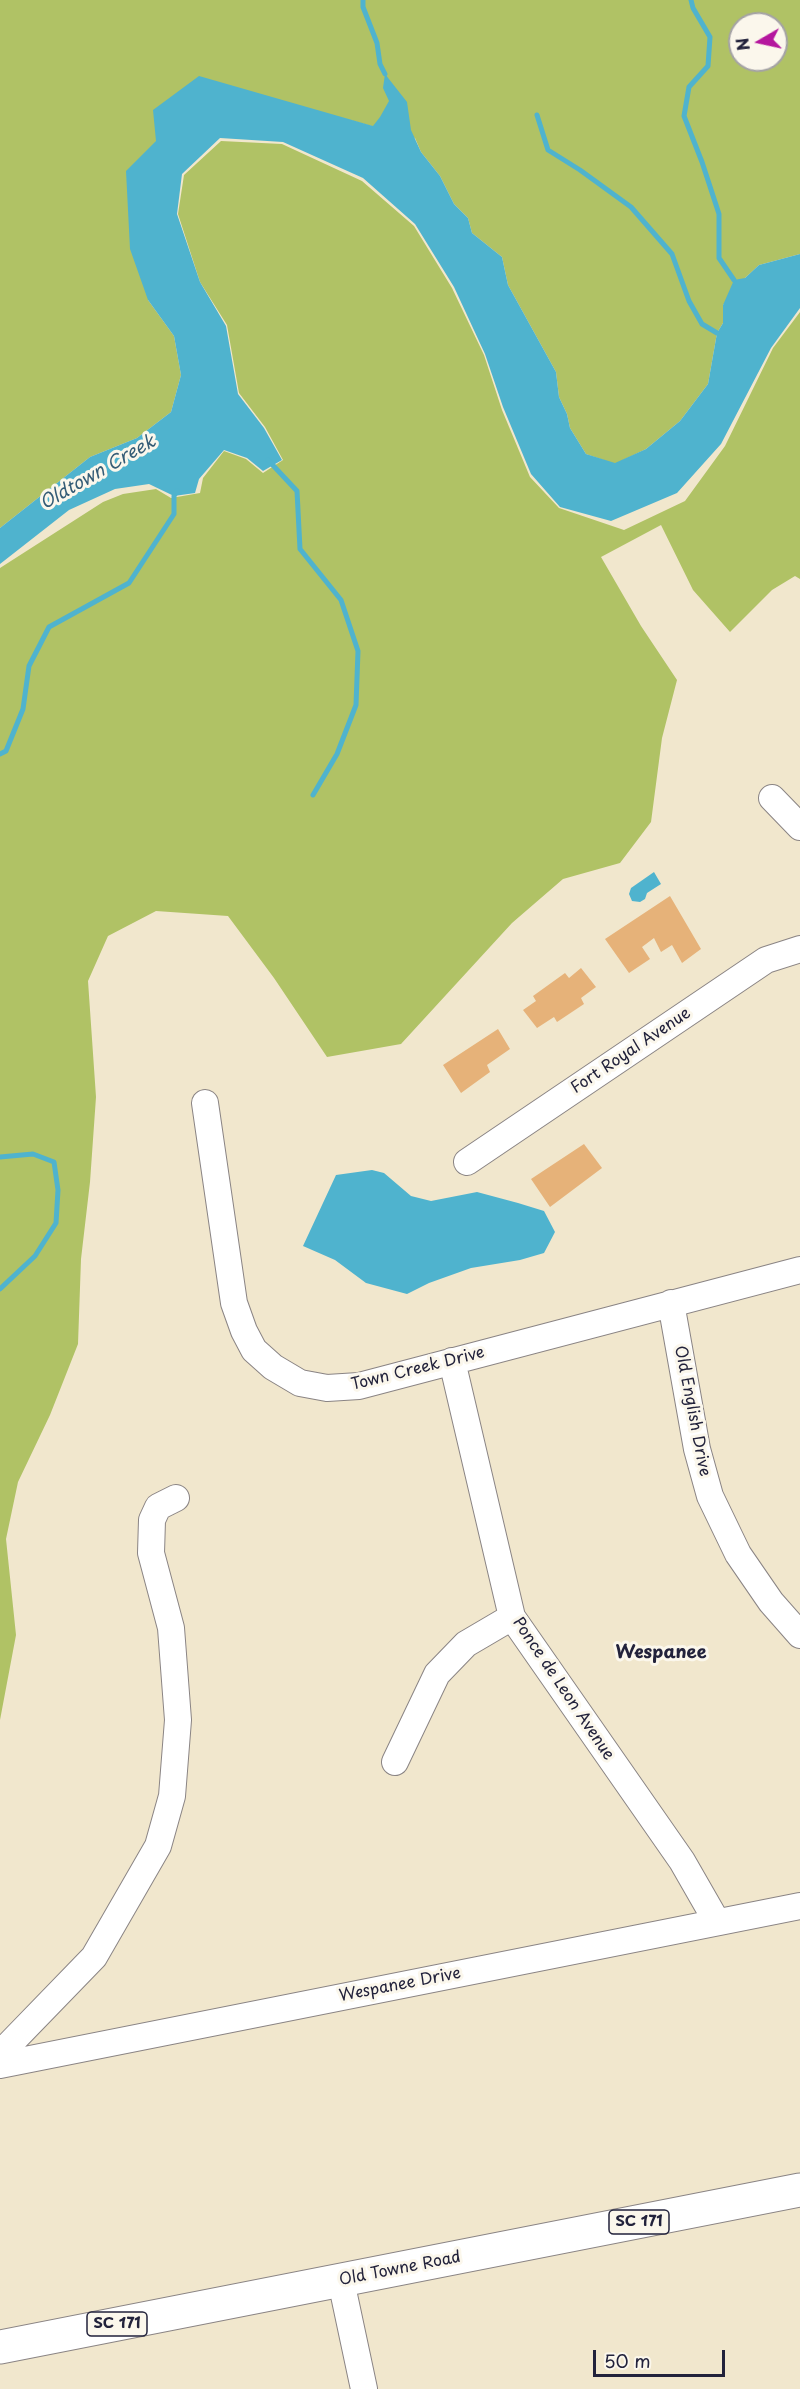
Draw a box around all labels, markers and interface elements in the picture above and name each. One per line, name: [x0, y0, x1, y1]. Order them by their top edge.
north arrow: [728, 12, 788, 72]
text: N: [729, 36, 755, 53]
water label: Oldtown Creek: [36, 431, 160, 515]
street label: Fort Royal Avenue: [568, 1004, 694, 1098]
street label: Town Creek Drive: [349, 1343, 487, 1395]
street label: Old English Drive: [670, 1344, 714, 1478]
street label: Ponce de Leon Avenue: [508, 1614, 618, 1764]
district label: Wespanee: [615, 1642, 707, 1664]
street label: Wespanee Drive: [338, 1964, 462, 2006]
road number: SC 171: [609, 2210, 669, 2234]
street label: Old Towne Road: [337, 2248, 463, 2290]
road number: SC 171: [87, 2312, 147, 2336]
scale bar: [596, 2338, 728, 2376]
text: 50 m: [604, 2347, 651, 2374]

